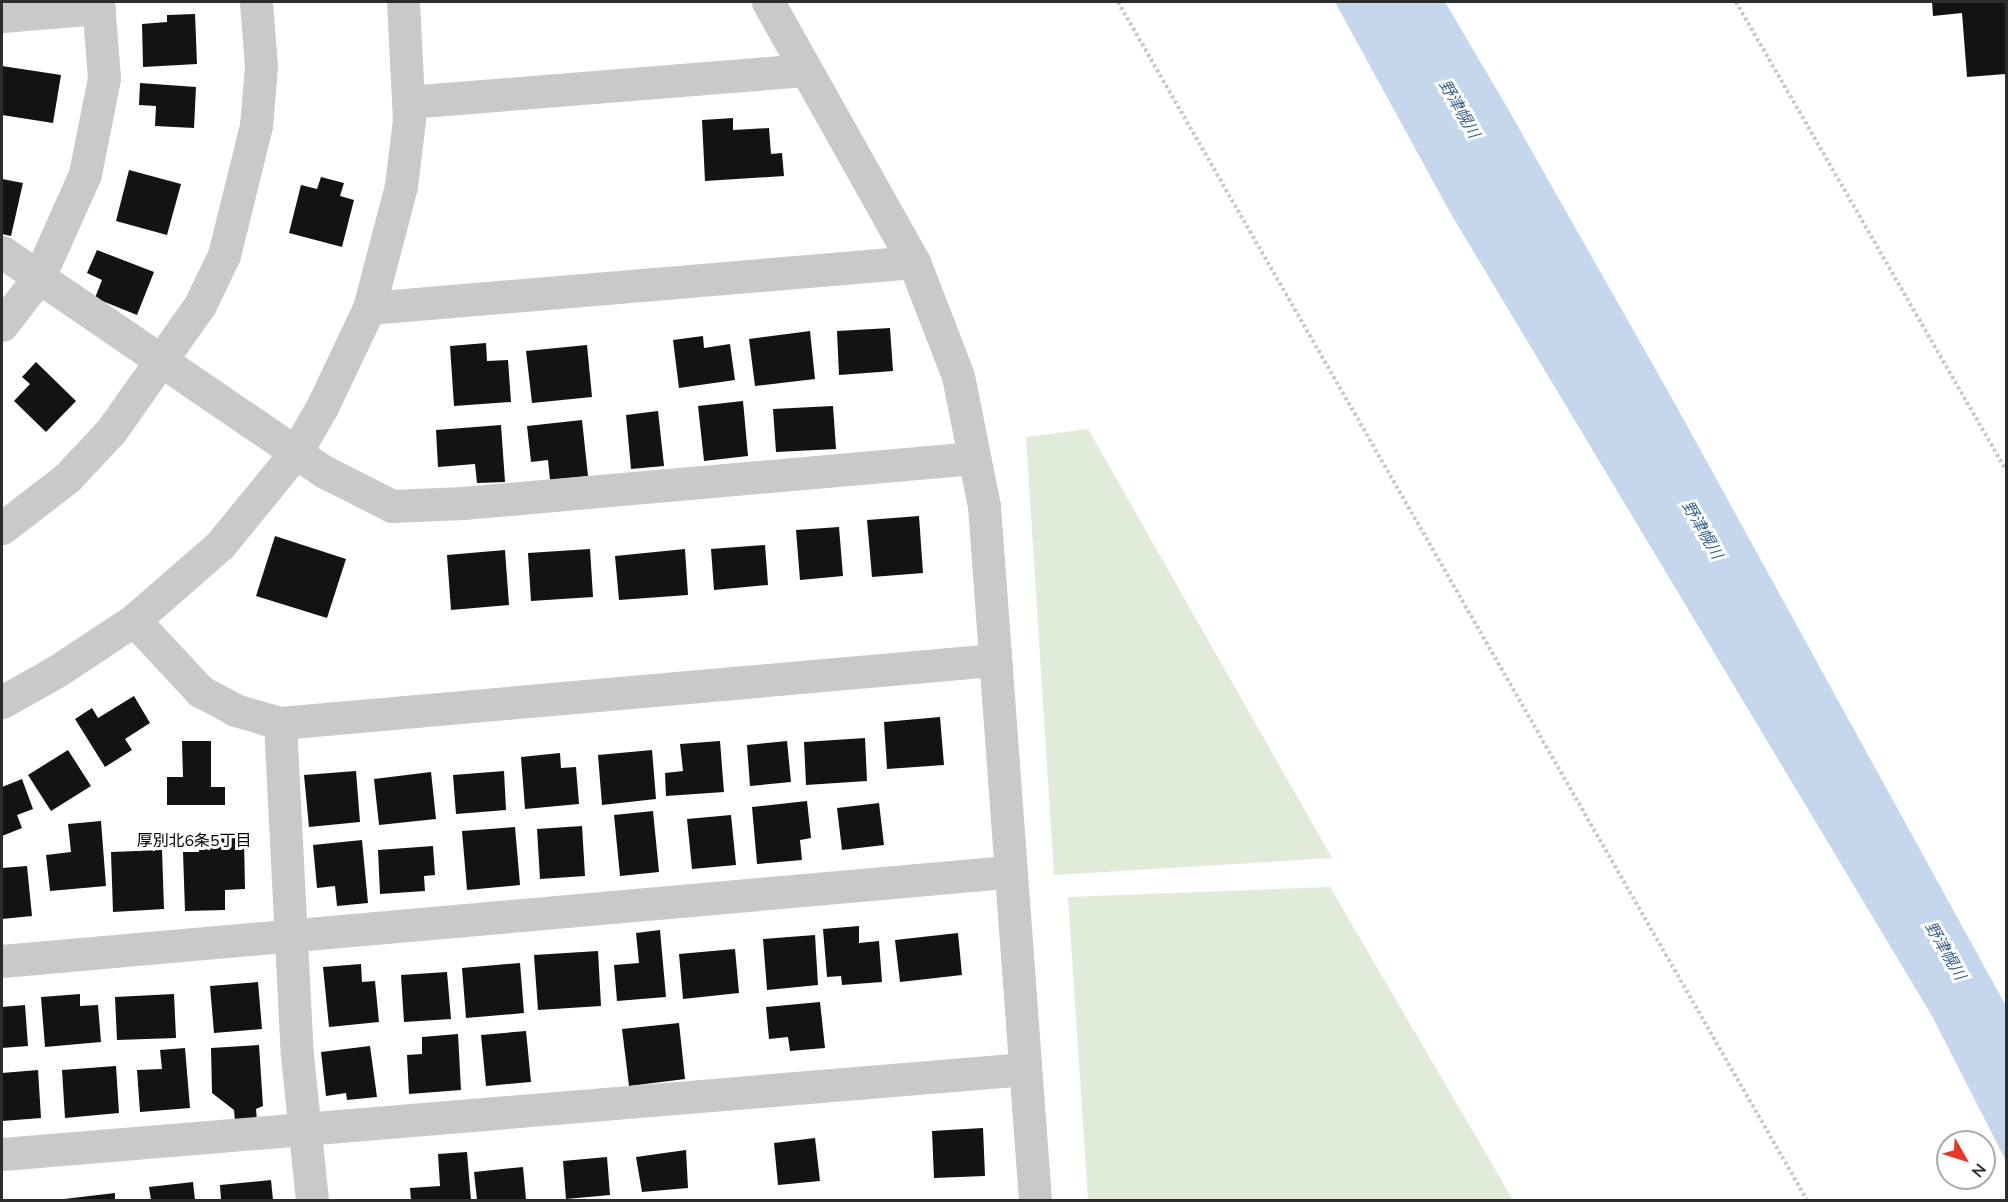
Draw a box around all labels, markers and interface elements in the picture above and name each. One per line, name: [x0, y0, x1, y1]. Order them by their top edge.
water label: 野津幌川: [1435, 76, 1483, 142]
water label: 野津幌川: [1678, 497, 1726, 563]
district label: 厚別北6条5丁目: [136, 831, 252, 851]
water label: 野津幌川: [1921, 918, 1969, 984]
north arrow: [1936, 1130, 1996, 1190]
text: N: [1966, 1158, 1991, 1182]

